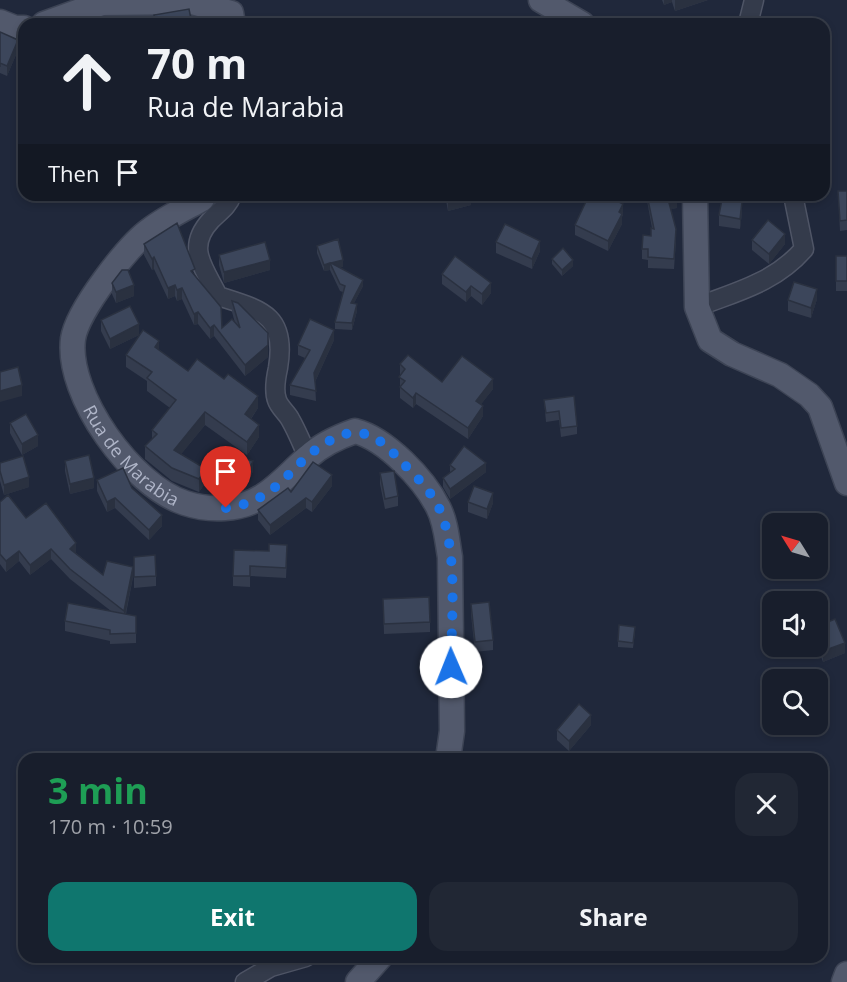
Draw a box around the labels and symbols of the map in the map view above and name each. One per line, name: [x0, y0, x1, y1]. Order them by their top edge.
street label: Rua de Marabia: [78, 400, 183, 511]
pin: [200, 446, 251, 508]
north arrow: [762, 513, 828, 579]
position arrow: [419, 635, 483, 699]

